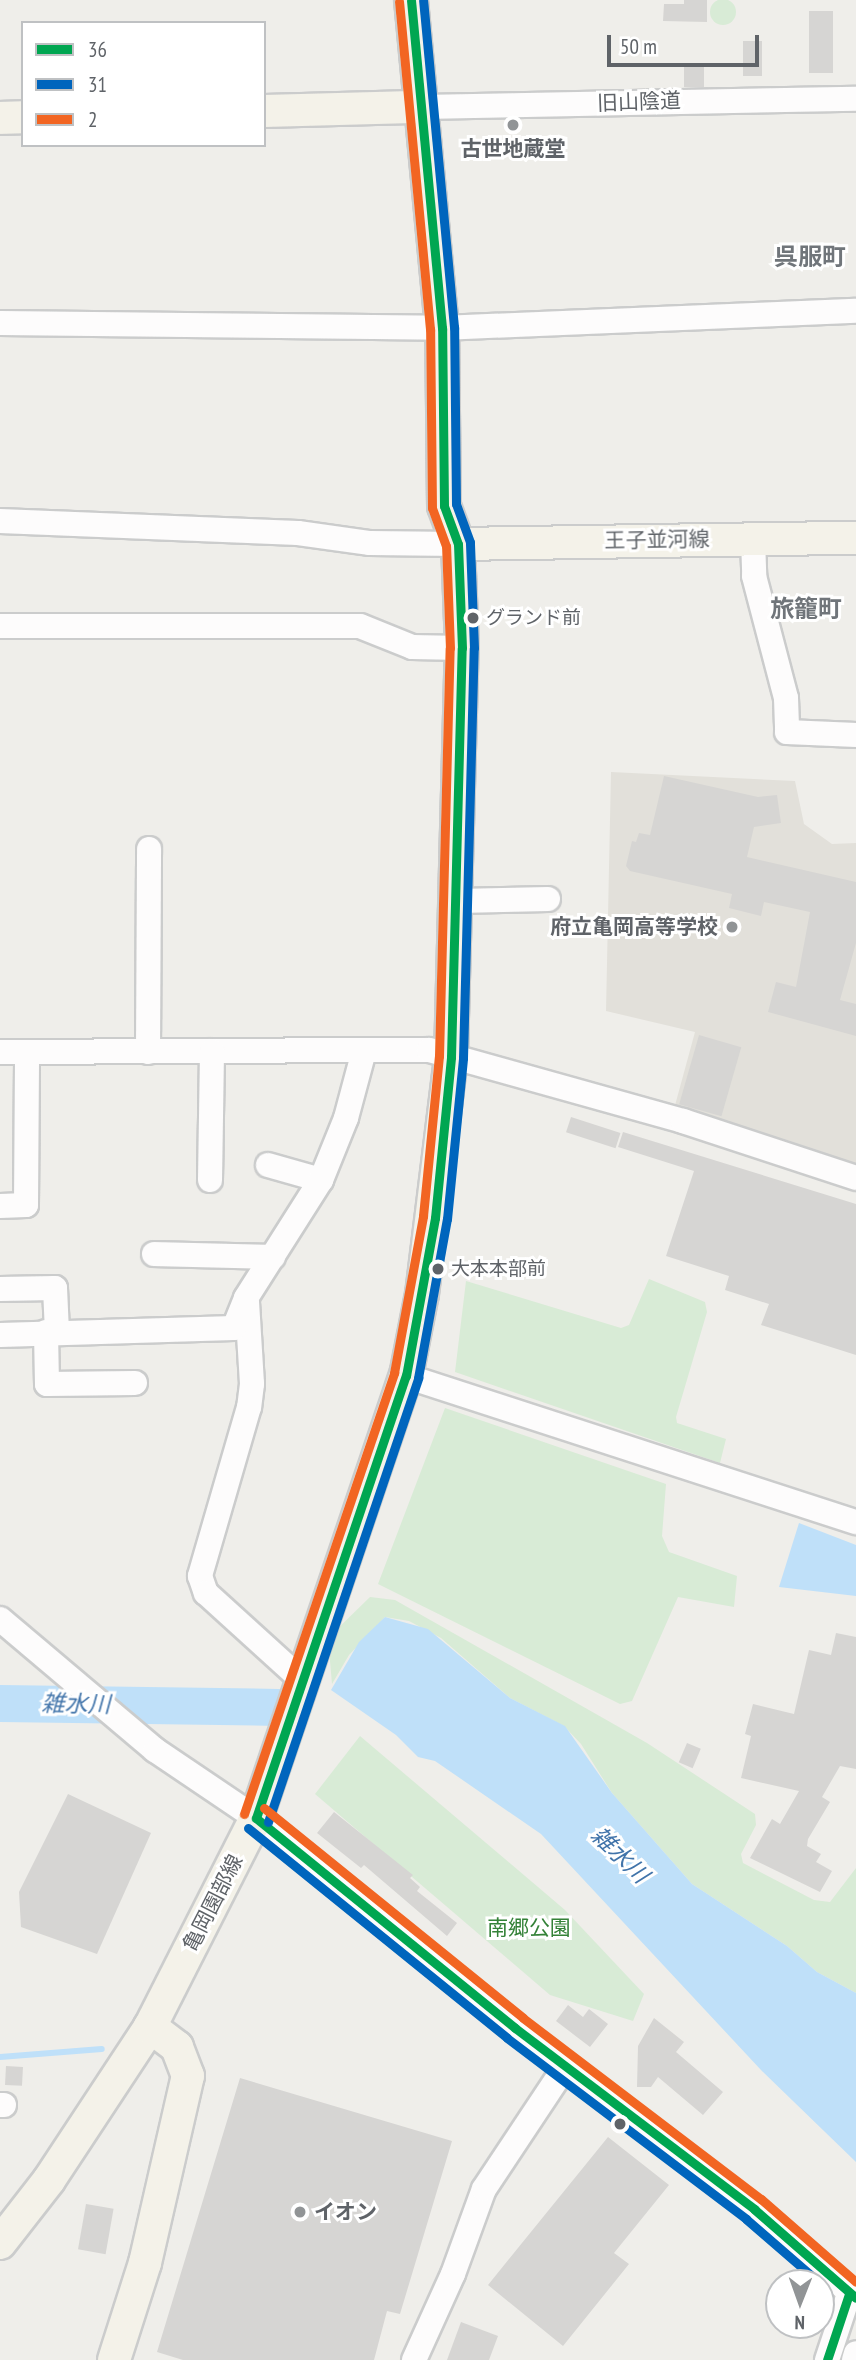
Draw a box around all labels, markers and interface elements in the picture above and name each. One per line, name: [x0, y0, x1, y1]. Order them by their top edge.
legend: [21, 21, 266, 147]
scale bar: [611, 21, 763, 65]
text: 50 m: [620, 33, 657, 60]
text: 36: [88, 36, 107, 63]
text: 31: [88, 71, 107, 98]
street label: 旧山陰道: [597, 88, 681, 116]
text: 2: [88, 106, 97, 133]
marker: 古世地蔵堂: [505, 117, 521, 133]
place label: 古世地蔵堂: [461, 136, 565, 162]
district label: 呉服町: [774, 243, 846, 271]
street label: 王子並河線: [604, 526, 710, 554]
district label: 旅籠町: [770, 595, 842, 623]
place label: グランド前: [486, 607, 581, 629]
marker: グランド前: [466, 611, 480, 625]
place label: 府立亀岡高等学校: [550, 914, 718, 940]
marker: 府立亀岡高等学校: [724, 919, 740, 935]
place label: 大本本部前: [451, 1258, 546, 1280]
marker: 大本本部前: [431, 1262, 445, 1276]
water label: 雑水川: [41, 1690, 111, 1718]
water label: 雑水川: [586, 1821, 654, 1889]
street label: 亀岡園部線: [178, 1851, 248, 1955]
park label: 南郷公園: [487, 1915, 571, 1941]
unlabelled marker: [613, 2117, 627, 2131]
place label: イオン: [314, 2199, 377, 2225]
marker: イオン: [292, 2204, 308, 2220]
north arrow: [765, 2269, 835, 2339]
text: N: [794, 2311, 805, 2335]

